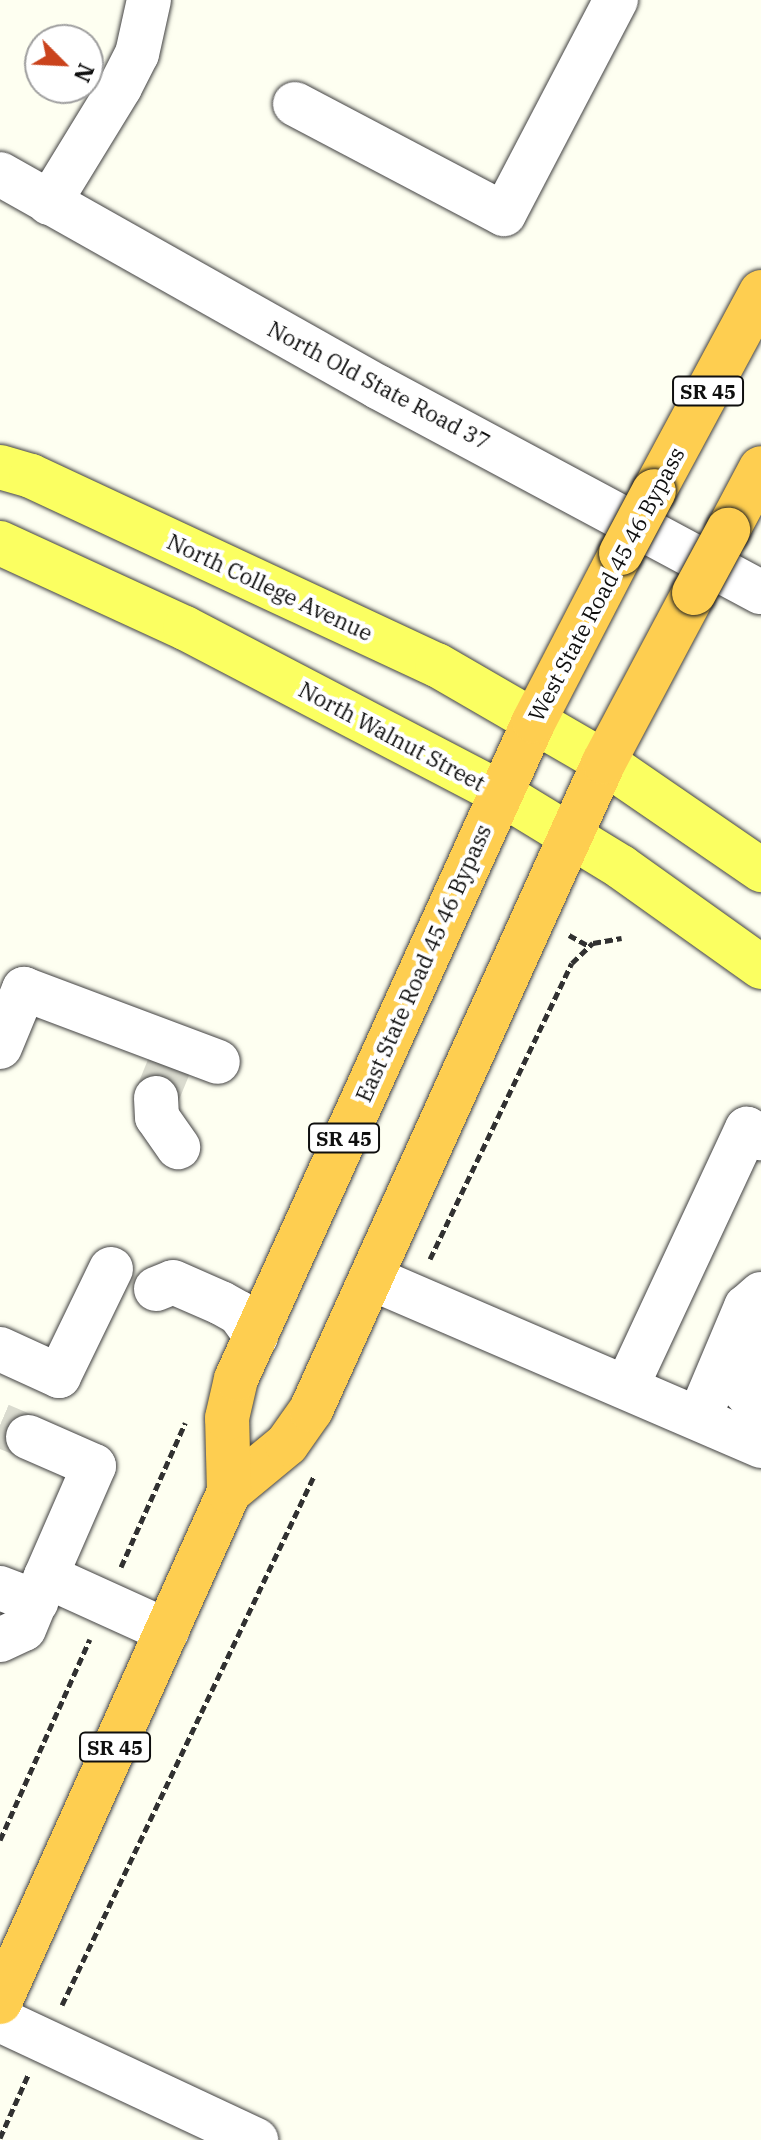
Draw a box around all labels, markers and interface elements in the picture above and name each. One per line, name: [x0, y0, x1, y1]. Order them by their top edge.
north arrow: [24, 24, 104, 104]
text: N: [68, 59, 101, 87]
street label: North Old State Road 37: [263, 315, 495, 455]
road number: SR 45: [672, 375, 744, 407]
street label: West State Road 45 46 Bypass: [522, 442, 690, 726]
street label: North College Avenue: [163, 528, 377, 646]
street label: North Walnut Street: [294, 676, 490, 796]
street label: East State Road 45 46 Bypass: [350, 820, 496, 1106]
road number: SR 45: [308, 1122, 380, 1154]
road number: SR 45: [79, 1731, 151, 1763]

